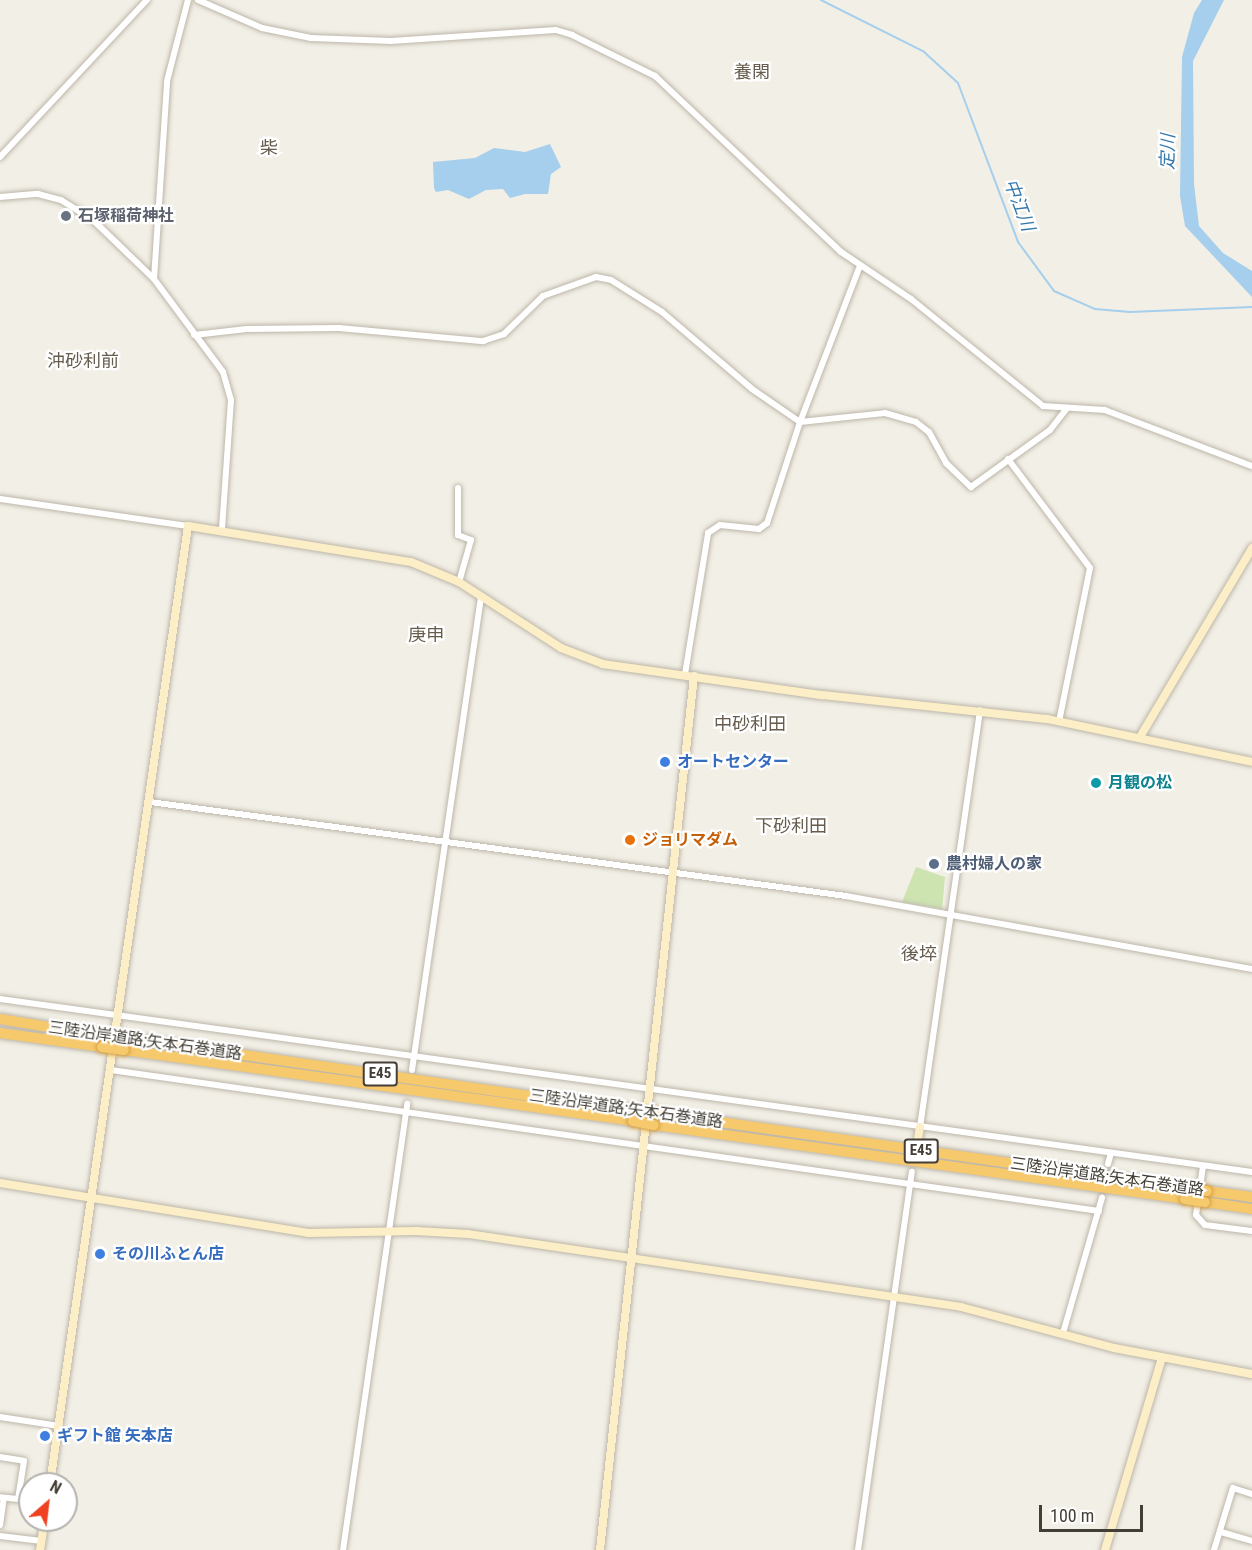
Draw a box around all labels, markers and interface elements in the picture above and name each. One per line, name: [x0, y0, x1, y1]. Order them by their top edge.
district label: 養閑: [734, 61, 770, 83]
water label: 定川: [1157, 134, 1179, 170]
district label: 柴: [260, 137, 278, 159]
water label: 中江川: [999, 176, 1039, 234]
place label: 石塚稲荷神社: [78, 206, 174, 226]
marker: 石塚稲荷神社: [59, 209, 73, 223]
district label: 沖砂利前: [47, 350, 119, 372]
district label: 庚申: [408, 624, 444, 646]
district label: 中砂利田: [714, 713, 786, 735]
place label: オートセンター: [677, 752, 789, 772]
marker: オートセンター: [658, 755, 672, 769]
place label: 月観の松: [1108, 773, 1172, 793]
marker: 月観の松: [1089, 776, 1103, 790]
district label: 下砂利田: [755, 815, 827, 837]
place label: ジョリマダム: [642, 830, 738, 850]
marker: ジョリマダム: [623, 833, 637, 847]
place label: 農村婦人の家: [946, 854, 1042, 874]
marker: 農村婦人の家: [927, 857, 941, 871]
district label: 後埣: [901, 943, 937, 965]
street label: 三陸沿岸道路;矢本石巻道路: [47, 1018, 243, 1064]
road number: E45: [362, 1062, 398, 1086]
street label: 三陸沿岸道路;矢本石巻道路: [528, 1086, 724, 1132]
road number: E45: [903, 1139, 939, 1163]
street label: 三陸沿岸道路;矢本石巻道路: [1009, 1154, 1205, 1200]
place label: その川ふとん店: [112, 1244, 224, 1264]
marker: その川ふとん店: [93, 1247, 107, 1261]
place label: ギフト館 矢本店: [57, 1426, 173, 1446]
marker: ギフト館 矢本店: [38, 1429, 52, 1443]
north arrow: [18, 1472, 78, 1532]
text: N: [47, 1477, 65, 1498]
scale bar: [1042, 1493, 1146, 1531]
text: 100 m: [1050, 1505, 1094, 1526]

